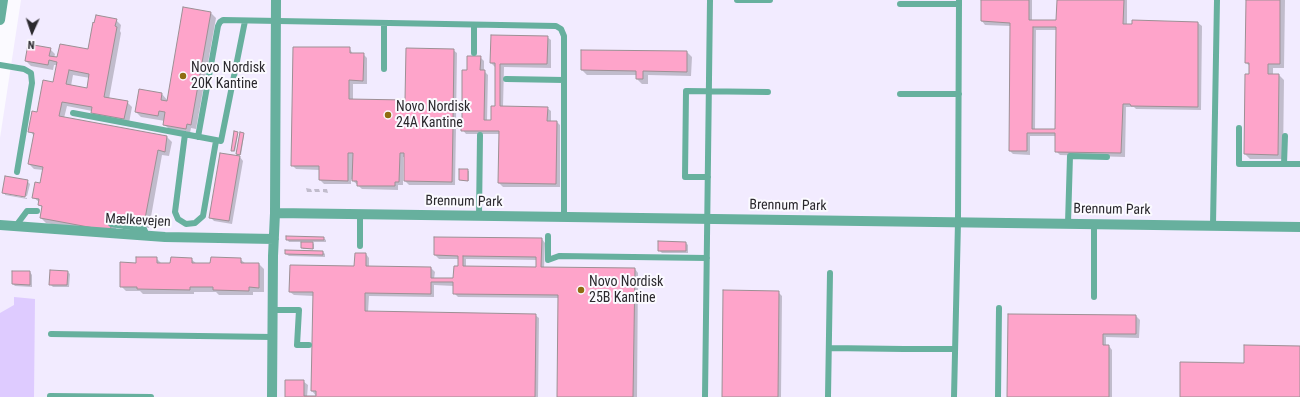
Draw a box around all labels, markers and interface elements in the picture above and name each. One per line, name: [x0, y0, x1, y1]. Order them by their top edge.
north arrow: [12, 12, 52, 52]
text: N: [28, 38, 35, 51]
place label: Novo Nordisk 20K Kantine: [191, 60, 265, 92]
marker: Novo Nordisk 20K Kantine: [178, 71, 188, 81]
place label: Novo Nordisk 24A Kantine: [396, 99, 470, 132]
marker: Novo Nordisk 24A Kantine: [383, 110, 393, 120]
street label: Brennum Park: [425, 193, 503, 211]
street label: Brennum Park: [749, 197, 827, 215]
street label: Brennum Park: [1073, 201, 1151, 219]
street label: Mælkevejen: [105, 211, 171, 231]
place label: Novo Nordisk 25B Kantine: [589, 274, 663, 306]
marker: Novo Nordisk 25B Kantine: [576, 285, 586, 295]

